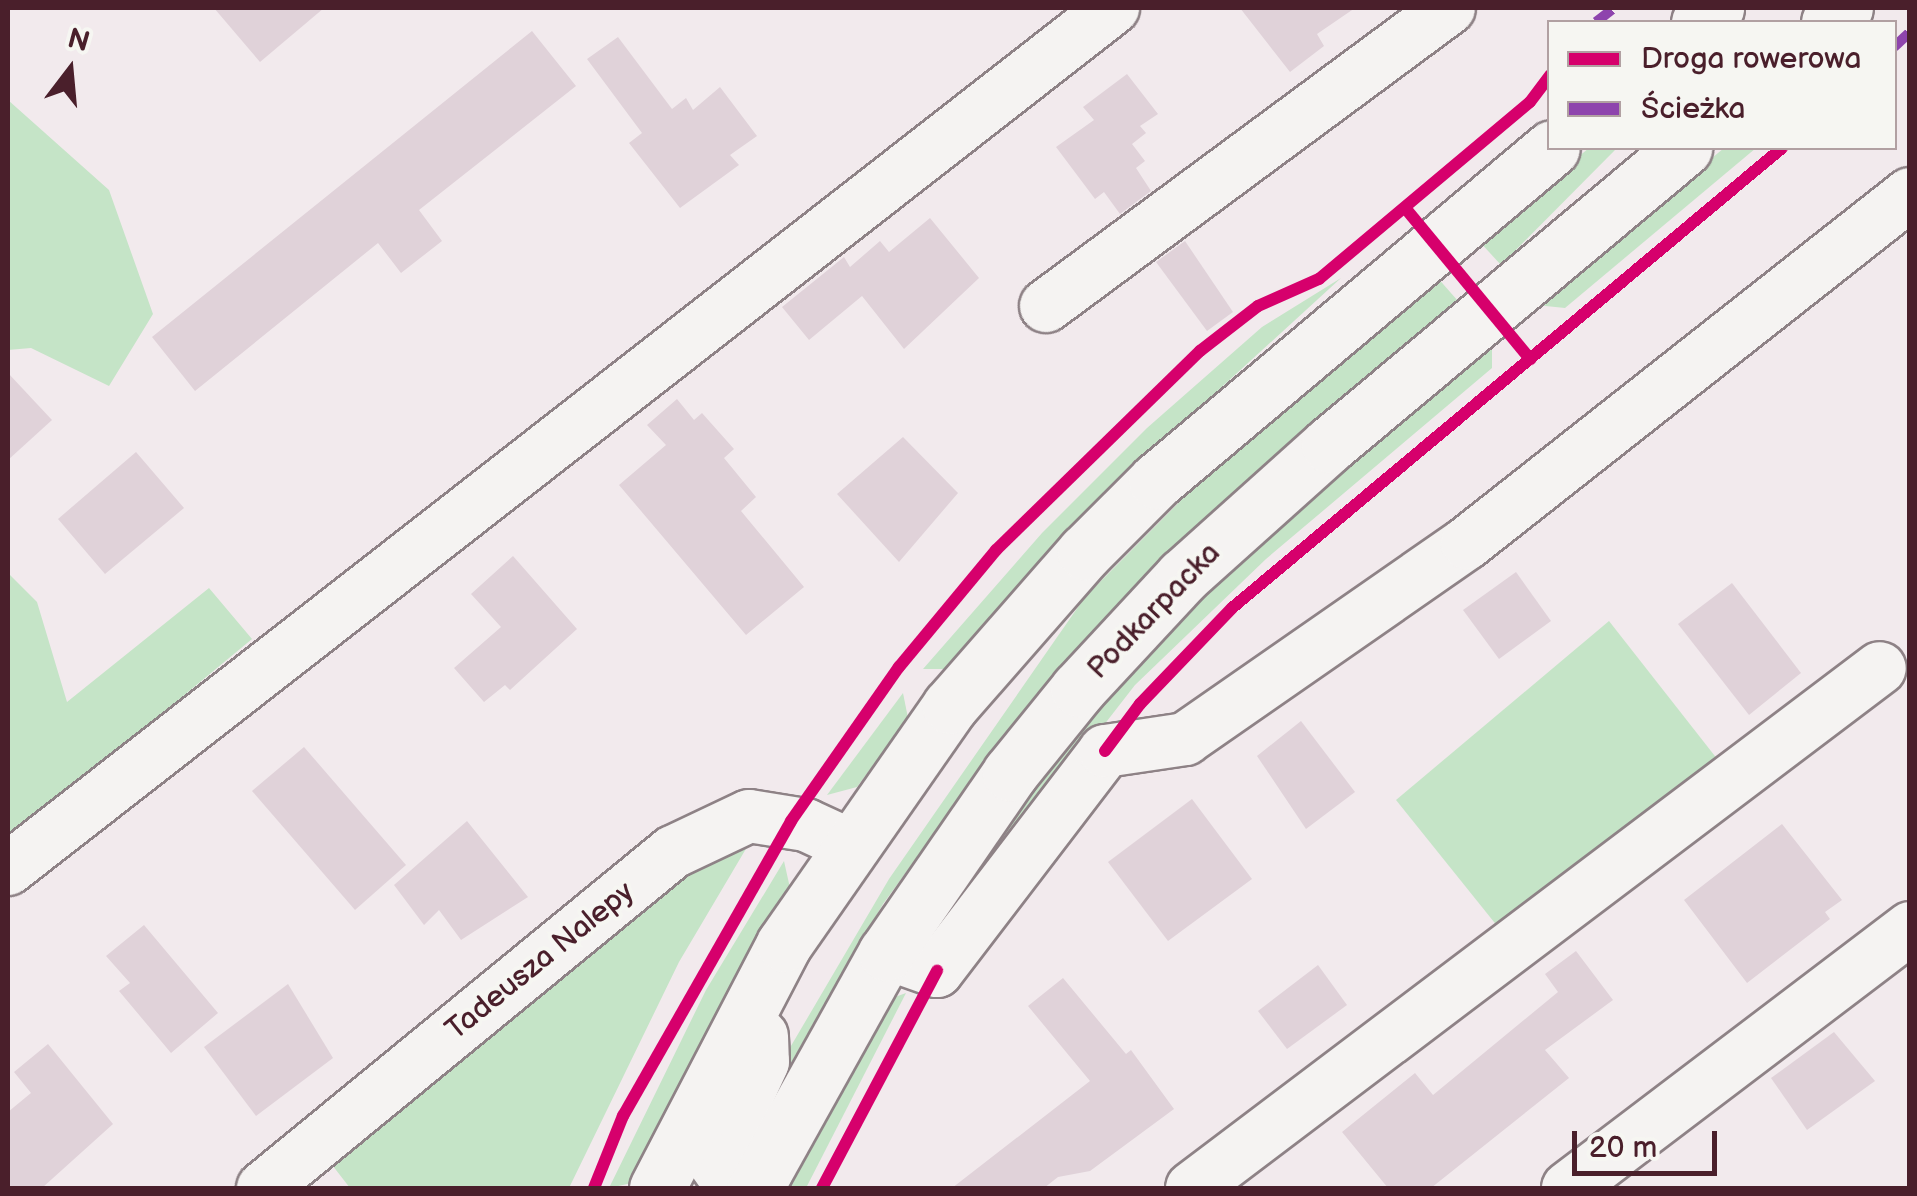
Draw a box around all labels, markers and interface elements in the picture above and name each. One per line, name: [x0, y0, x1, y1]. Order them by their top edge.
north arrow: [20, 20, 120, 120]
legend: [1547, 20, 1897, 150]
text: N: [64, 22, 93, 59]
text: Droga rowerowa: [1641, 41, 1861, 77]
text: Ścieżka: [1641, 91, 1746, 127]
street label: Podkarpacka: [1080, 535, 1228, 687]
street label: Tadeusza Nalepy: [439, 874, 641, 1048]
scale bar: [1577, 1111, 1722, 1173]
text: 20 m: [1589, 1130, 1657, 1166]

